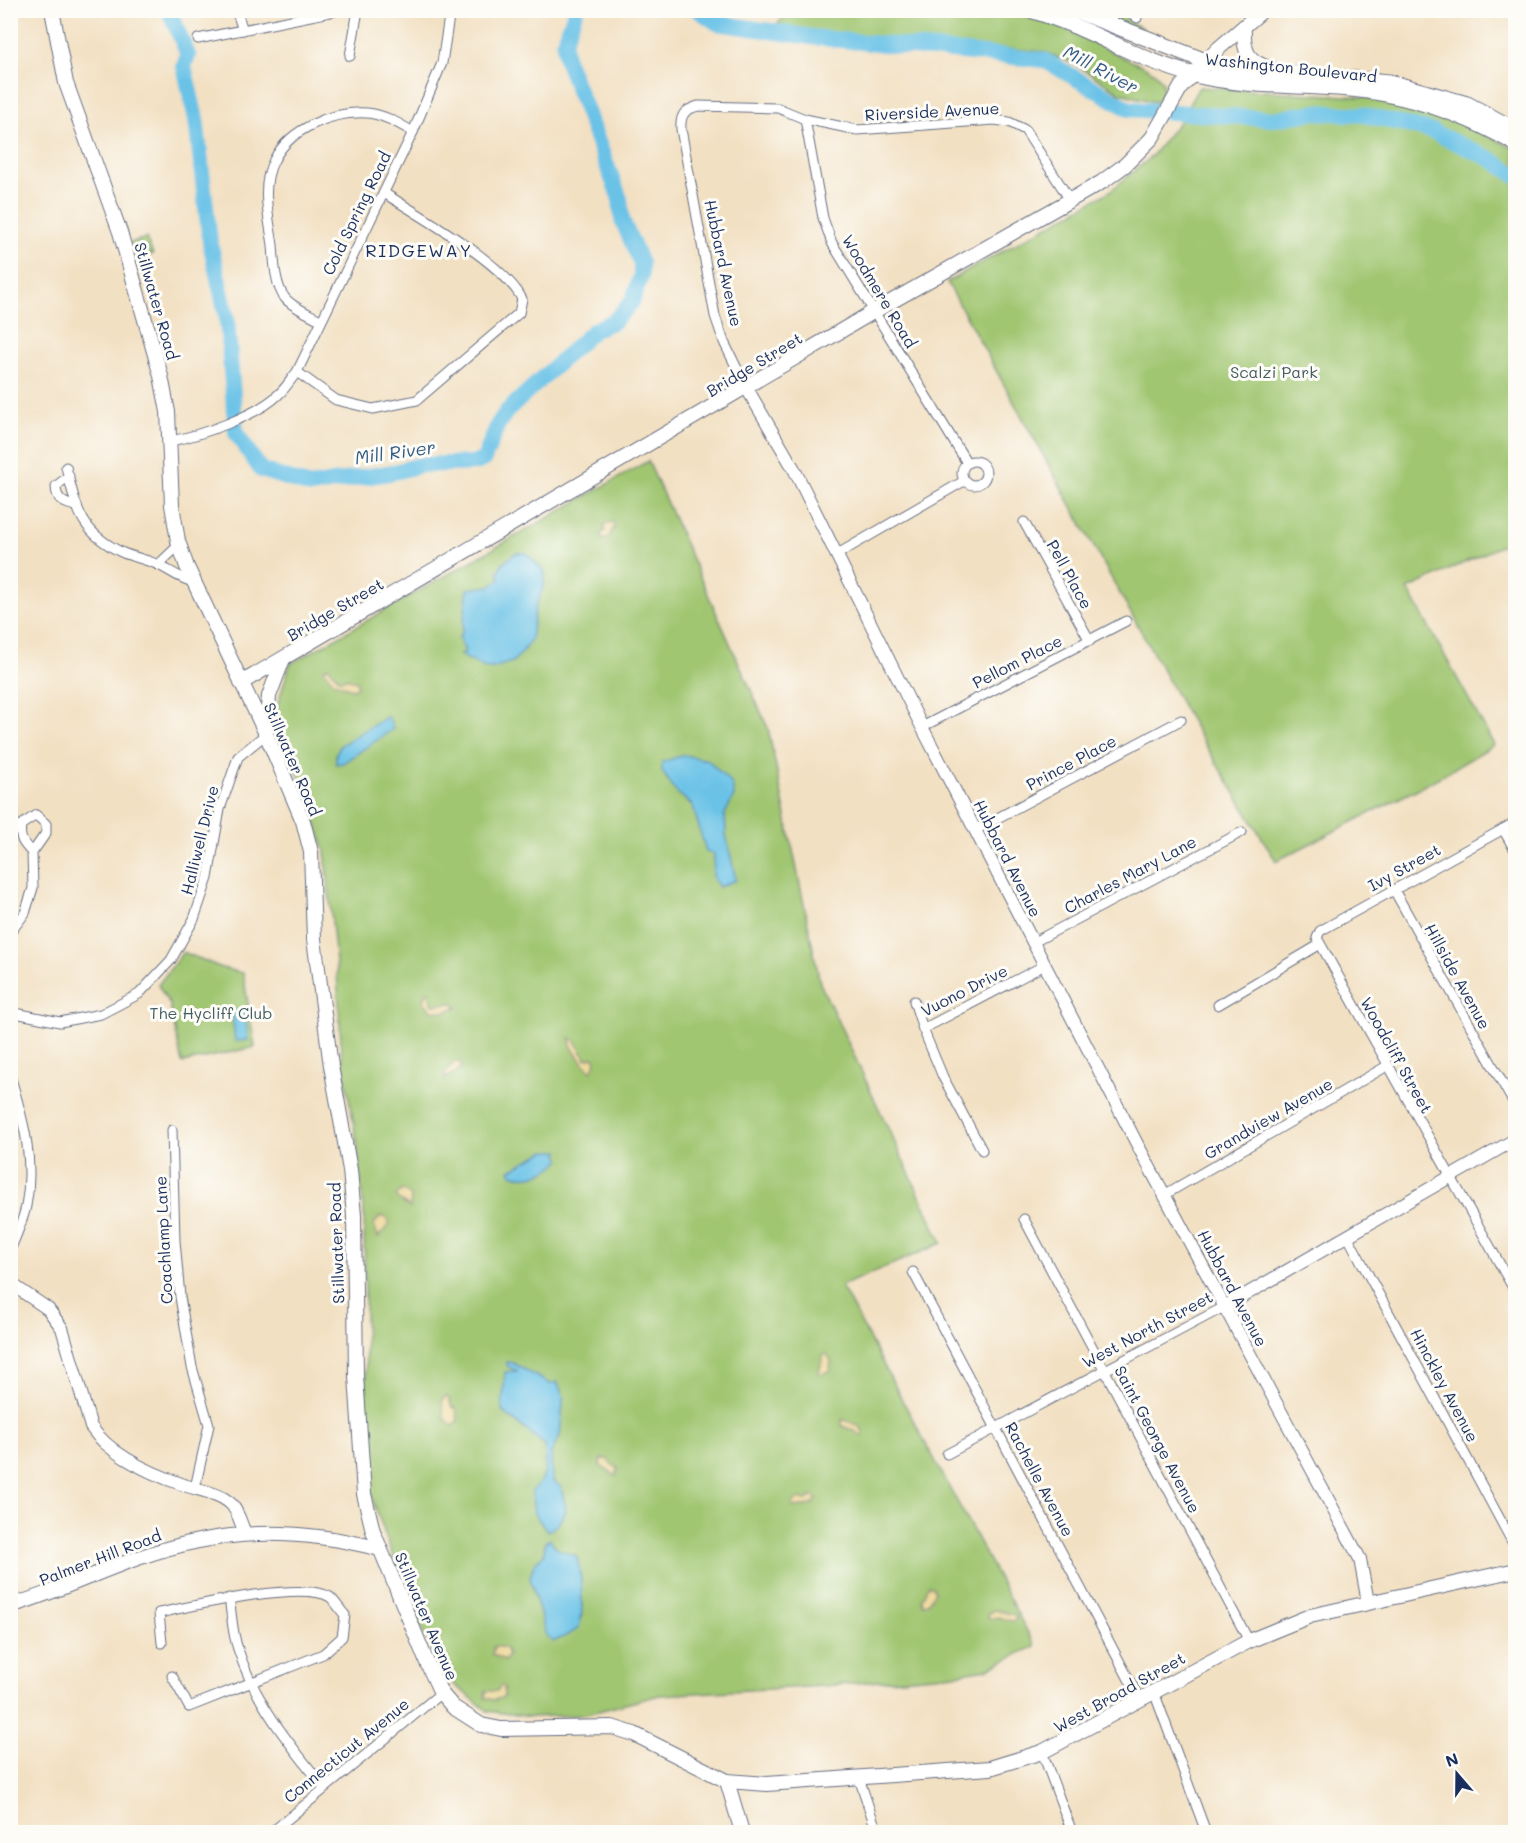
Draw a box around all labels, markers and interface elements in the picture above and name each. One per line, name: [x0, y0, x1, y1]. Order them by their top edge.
water label: Mill River: [1059, 39, 1143, 99]
street label: Washington Boulevard: [1204, 48, 1378, 86]
street label: Riverside Avenue: [864, 97, 1000, 125]
street label: Cold Spring Road: [317, 148, 395, 278]
street label: Hubbard Avenue: [700, 198, 748, 328]
street label: Woodmere Road: [838, 230, 922, 352]
district label: RIDGEWAY: [365, 238, 473, 262]
street label: Stillwater Road: [130, 240, 184, 362]
street label: Bridge Street: [702, 327, 806, 401]
park label: Scalzi Park: [1230, 361, 1318, 382]
water label: Mill River: [353, 434, 437, 470]
street label: Pell Place: [1042, 536, 1098, 612]
street label: Bridge Street: [283, 573, 387, 645]
street label: Pellom Place: [969, 629, 1065, 693]
street label: Stillwater Road: [260, 699, 326, 819]
street label: Prince Place: [1022, 729, 1120, 795]
street label: Halliwell Drive: [175, 783, 223, 897]
street label: Hubbard Avenue: [969, 796, 1047, 920]
street label: Charles Mary Lane: [1060, 830, 1200, 918]
street label: Ivy Street: [1364, 838, 1444, 896]
street label: Hillside Avenue: [1420, 920, 1496, 1032]
street label: Vuono Drive: [917, 959, 1011, 1021]
street label: Woodcliff Street: [1356, 993, 1438, 1117]
park label: The Hycliff Club: [150, 1002, 273, 1023]
street label: Grandview Avenue: [1200, 1073, 1336, 1163]
street label: Coachlamp Lane: [149, 1175, 177, 1305]
street label: Stillwater Road: [323, 1182, 349, 1304]
street label: Hubbard Avenue: [1193, 1226, 1273, 1350]
street label: West North Street: [1078, 1286, 1216, 1372]
street label: Hinckley Avenue: [1406, 1325, 1484, 1445]
street label: Saint George Avenue: [1110, 1362, 1206, 1516]
street label: Rachelle Avenue: [1001, 1418, 1079, 1540]
street label: Palmer Hill Road: [36, 1524, 164, 1590]
street label: Stillwater Avenue: [391, 1549, 463, 1683]
street label: West Broad Street: [1049, 1647, 1189, 1737]
street label: Connecticut Avenue: [279, 1693, 413, 1807]
north arrow: [1427, 1744, 1487, 1804]
text: N: [1442, 1747, 1461, 1771]

